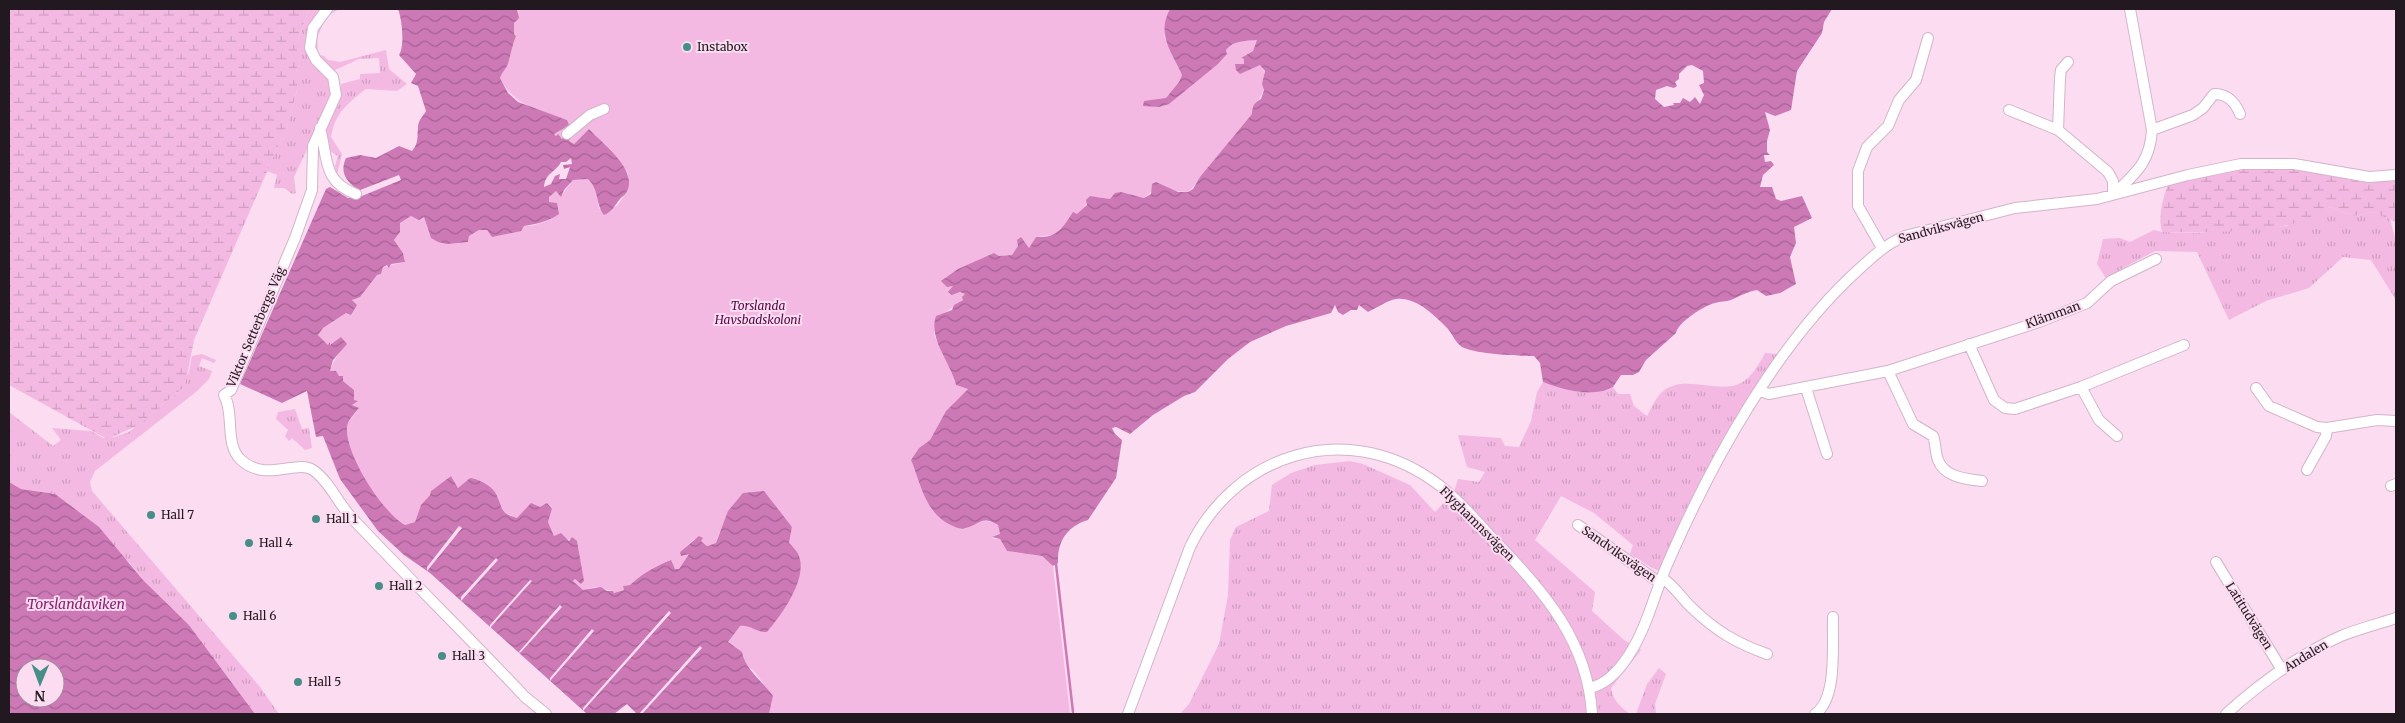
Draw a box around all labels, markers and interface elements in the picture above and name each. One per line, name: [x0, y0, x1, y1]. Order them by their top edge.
place label: Instabox: [697, 39, 749, 54]
marker: Instabox: [681, 41, 693, 53]
street label: Sandviksvägen: [1897, 209, 1985, 246]
street label: Viktor Setterbergs Väg: [223, 264, 288, 390]
park label: Torslanda Havsbadskoloni: [714, 298, 802, 327]
street label: Klämman: [2023, 298, 2082, 331]
street label: Flyghamnsvägen: [1437, 483, 1518, 564]
place label: Hall 7: [161, 507, 194, 522]
marker: Hall 7: [145, 509, 157, 521]
place label: Hall 1: [326, 511, 358, 526]
marker: Hall 1: [310, 513, 322, 525]
street label: Sandviksvägen: [1579, 522, 1659, 585]
place label: Hall 4: [259, 535, 293, 550]
marker: Hall 4: [243, 537, 255, 549]
place label: Hall 2: [389, 578, 422, 593]
street label: Latitudvägen: [2223, 579, 2276, 652]
marker: Hall 2: [373, 580, 385, 592]
water label: Torslandaviken: [27, 595, 125, 613]
place label: Hall 6: [243, 608, 277, 623]
marker: Hall 6: [227, 610, 239, 622]
street label: Andalen: [2280, 637, 2330, 675]
place label: Hall 3: [452, 648, 485, 663]
marker: Hall 3: [436, 650, 448, 662]
north arrow: [15, 658, 65, 708]
place label: Hall 5: [308, 674, 341, 689]
marker: Hall 5: [292, 676, 304, 688]
text: N: [34, 687, 45, 705]

